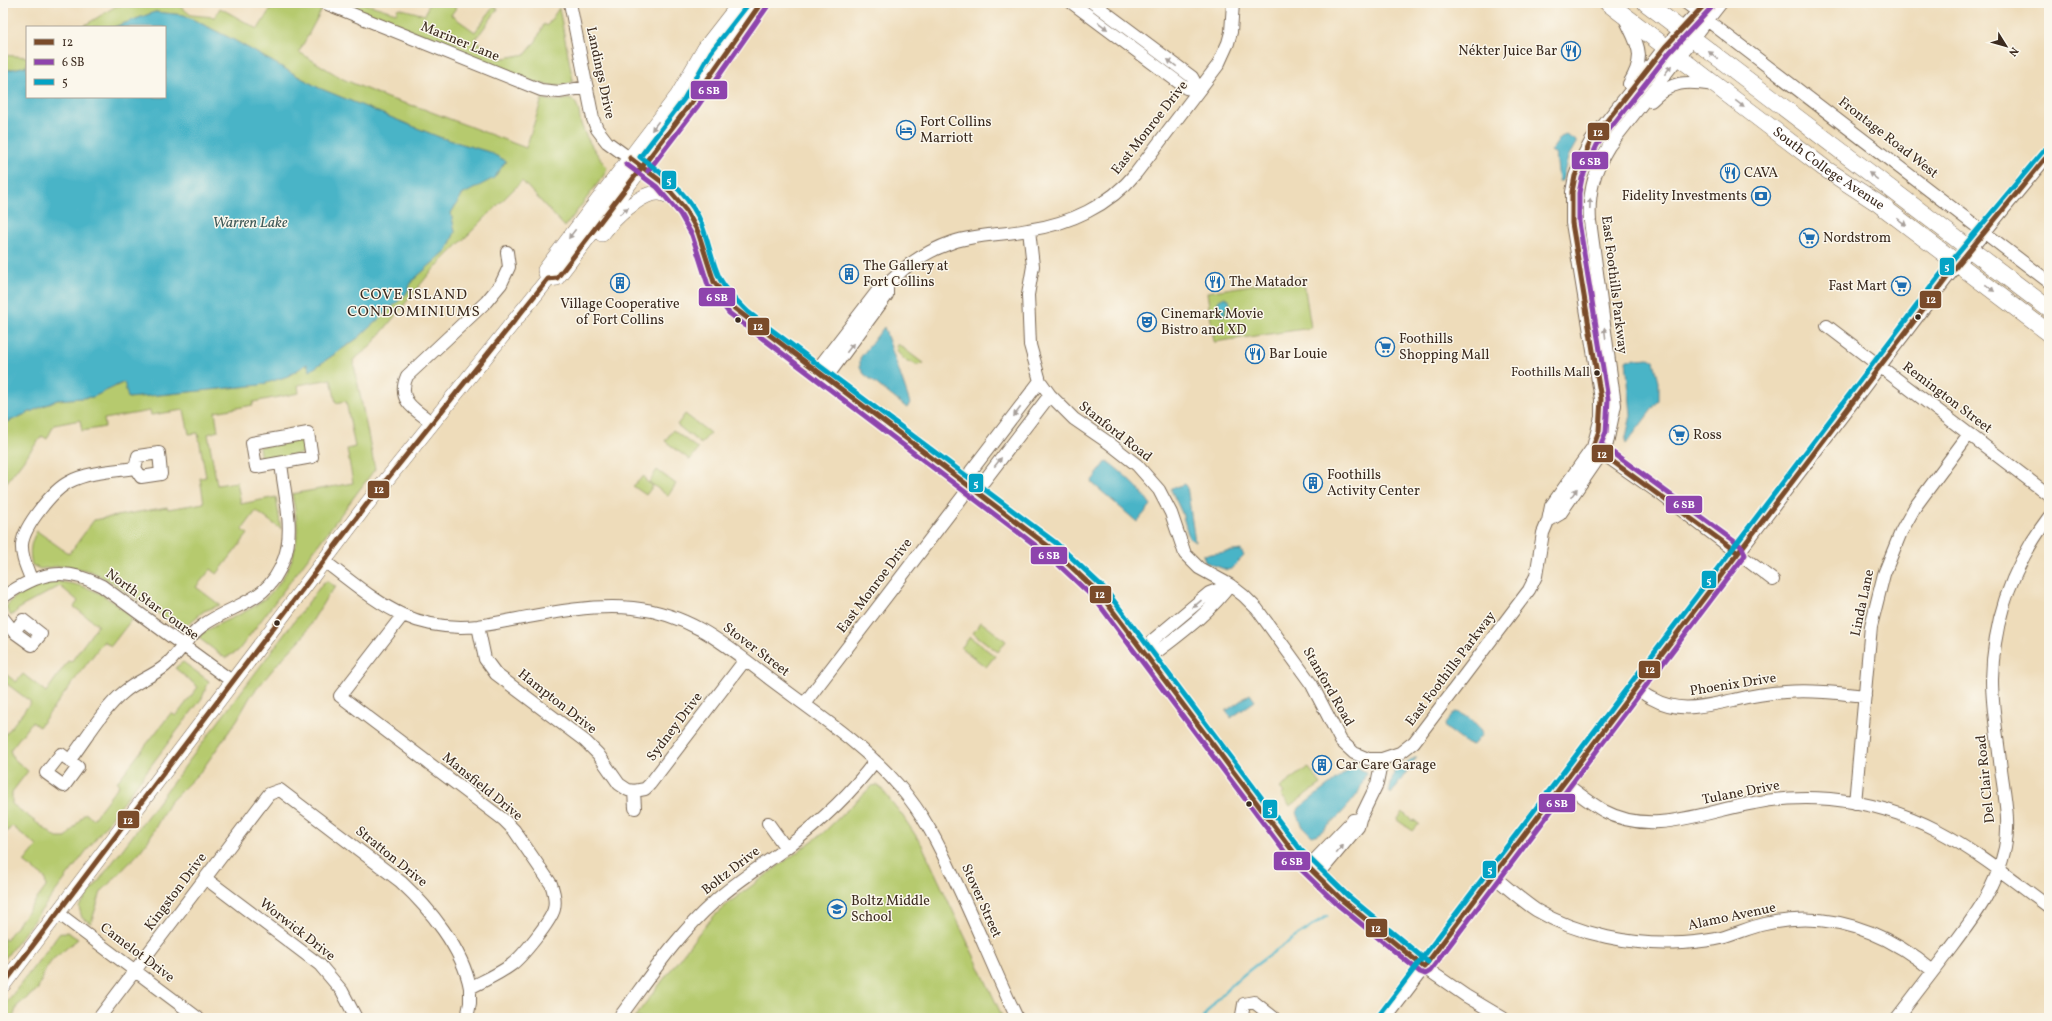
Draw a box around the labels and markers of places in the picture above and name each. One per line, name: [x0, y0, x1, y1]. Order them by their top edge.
restaurant icon: Nékter Juice Bar: [1560, 40, 1582, 62]
place label: Nékter Juice Bar: [1458, 42, 1557, 61]
place label: Fort Collins Marriott: [920, 113, 992, 148]
hotel icon: Fort Collins Marriott: [895, 119, 917, 141]
restaurant icon: CAVA: [1719, 162, 1741, 184]
place label: CAVA: [1744, 164, 1778, 183]
bank icon: Fidelity Investments: [1750, 185, 1772, 207]
place label: Fidelity Investments: [1622, 187, 1747, 206]
supermarket icon: Nordstrom: [1798, 227, 1820, 249]
place label: Nordstrom: [1823, 229, 1891, 248]
place label: The Gallery at Fort Collins: [863, 257, 948, 292]
building icon: The Gallery at Fort Collins: [838, 263, 860, 285]
restaurant icon: The Matador: [1204, 271, 1226, 293]
building icon: Village Cooperative of Fort Collins: [609, 272, 631, 294]
place label: The Matador: [1229, 273, 1308, 292]
supermarket icon: Fast Mart: [1890, 275, 1912, 297]
place label: Fast Mart: [1828, 277, 1887, 296]
place label: Village Cooperative of Fort Collins: [560, 295, 680, 330]
place label: Cinemark Movie Bistro and XD: [1161, 305, 1264, 340]
theatre icon: Cinemark Movie Bistro and XD: [1136, 311, 1158, 333]
unlabelled marker: [1913, 312, 1923, 322]
unlabelled marker: [733, 315, 743, 325]
place label: Foothills Shopping Mall: [1399, 330, 1489, 365]
supermarket icon: Foothills Shopping Mall: [1374, 336, 1396, 358]
restaurant icon: Bar Louie: [1244, 343, 1266, 365]
place label: Bar Louie: [1269, 345, 1328, 364]
place label: Foothills Mall: [1511, 364, 1590, 382]
marker: Foothills Mall: [1592, 368, 1602, 378]
supermarket icon: Ross: [1668, 424, 1690, 446]
place label: Ross: [1693, 426, 1722, 445]
place label: Foothills Activity Center: [1327, 466, 1420, 501]
building icon: Foothills Activity Center: [1302, 472, 1324, 494]
unlabelled marker: [272, 618, 282, 628]
building icon: Car Care Garage: [1311, 754, 1333, 776]
place label: Car Care Garage: [1336, 756, 1436, 775]
unlabelled marker: [1244, 799, 1254, 809]
place label: Boltz Middle School: [851, 892, 930, 927]
school or university icon: Boltz Middle School: [826, 898, 848, 920]

